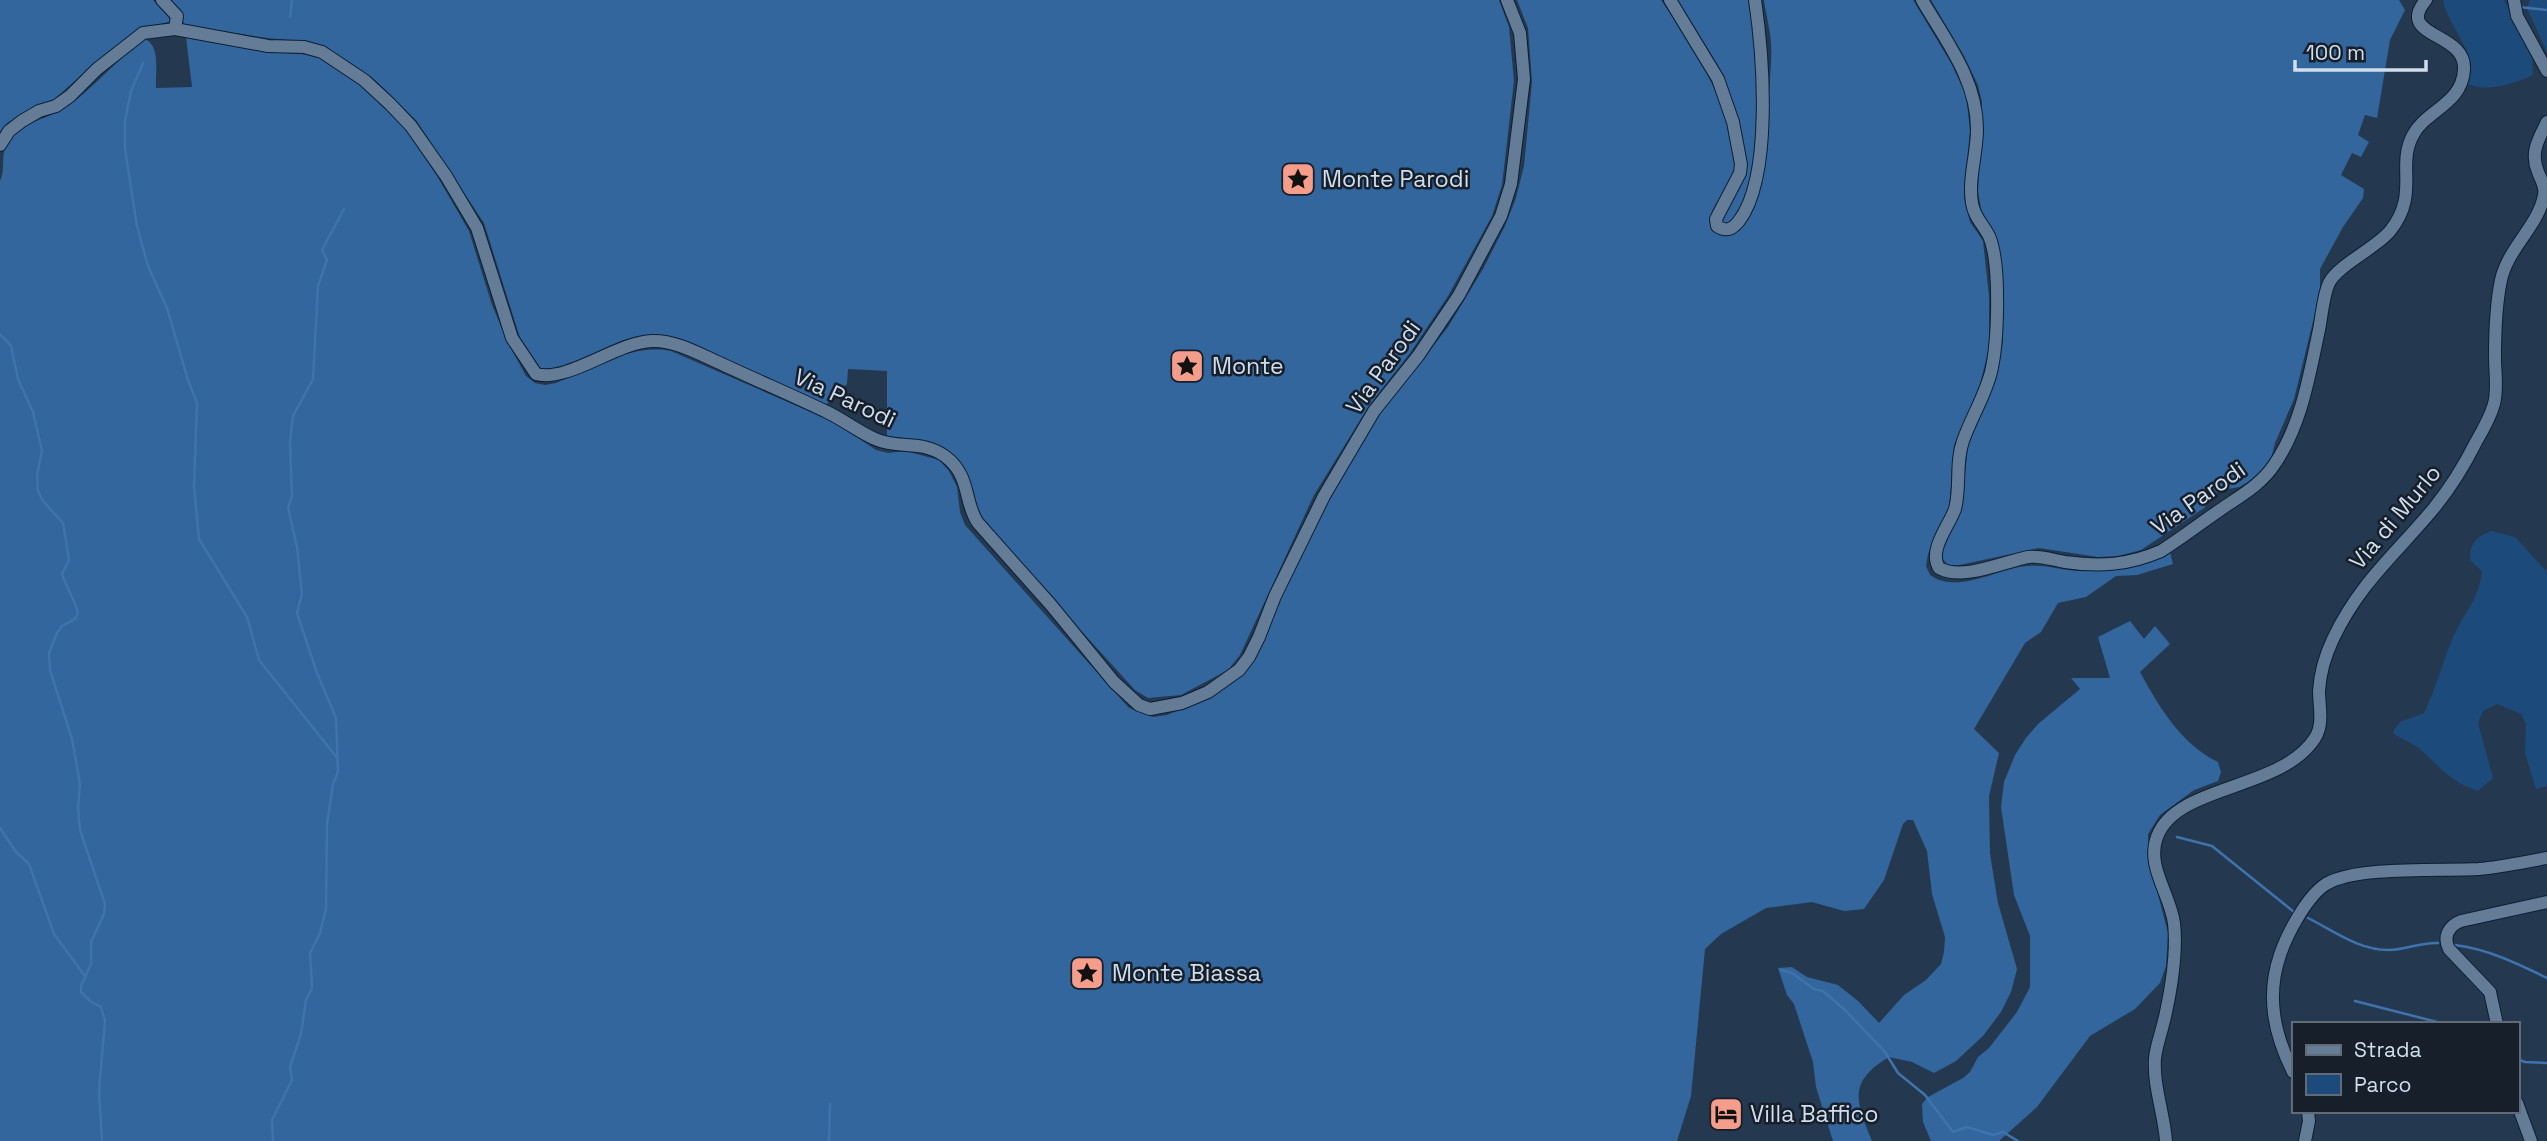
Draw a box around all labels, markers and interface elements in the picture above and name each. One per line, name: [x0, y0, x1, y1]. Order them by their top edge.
scale bar: [2295, 28, 2426, 72]
text: 100 m: [2306, 39, 2365, 66]
place icon: Monte Parodi: [1279, 160, 1317, 198]
place label: Monte Parodi: [1322, 164, 1469, 194]
street label: Via Parodi: [1339, 314, 1427, 420]
place icon: Monte: [1168, 347, 1206, 385]
place label: Monte: [1212, 351, 1284, 381]
street label: Via Parodi: [789, 361, 901, 435]
street label: Via Parodi: [2145, 455, 2251, 541]
street label: Via di Murlo: [2342, 458, 2448, 576]
place icon: Monte Biassa: [1068, 954, 1106, 992]
place label: Monte Biassa: [1112, 958, 1261, 988]
legend: [2292, 1022, 2519, 1113]
text: Strada: [2354, 1036, 2421, 1063]
text: Parco: [2354, 1071, 2412, 1098]
hotel icon: Villa Baffico: [1707, 1095, 1745, 1133]
place label: Villa Baffico: [1750, 1099, 1879, 1129]

